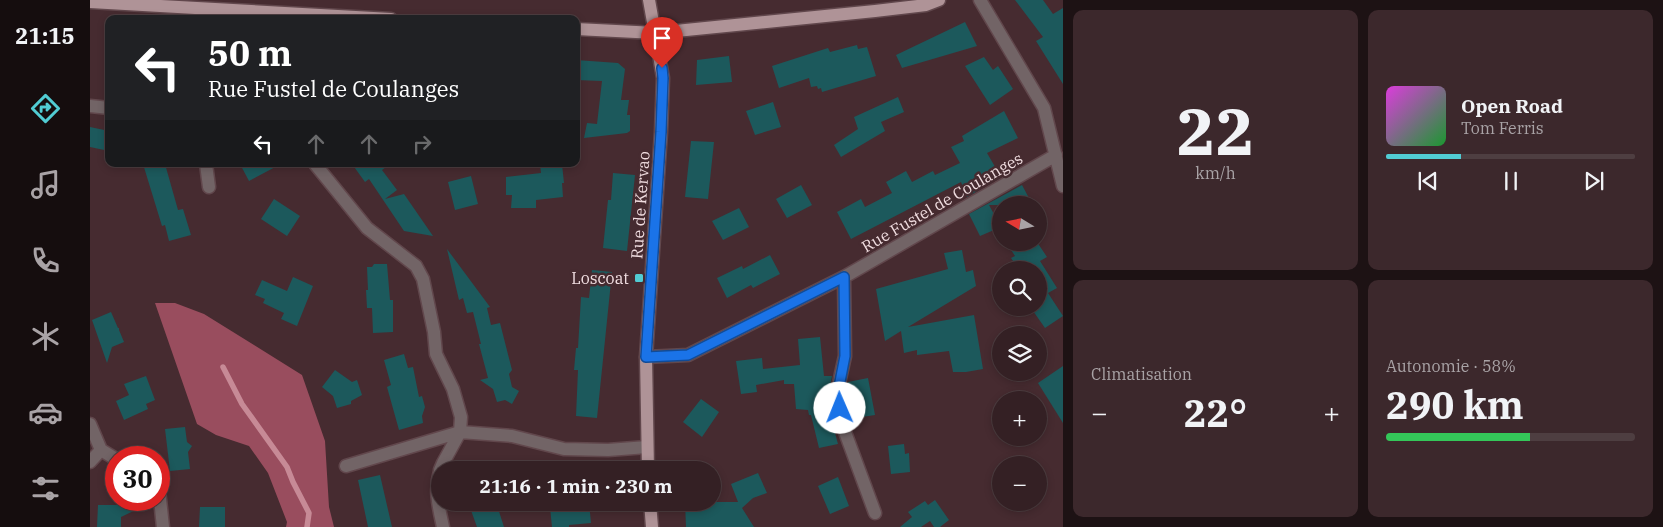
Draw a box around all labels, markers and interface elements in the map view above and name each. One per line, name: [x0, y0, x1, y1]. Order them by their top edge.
pin: [641, 17, 683, 68]
text: 21:15: [15, 21, 75, 50]
icon: arrive: [648, 24, 676, 52]
text: 50 m: [208, 30, 292, 76]
icon: left: [125, 35, 190, 100]
text: Rue Fustel de Coulanges: [208, 74, 459, 103]
text: 22: [1176, 88, 1255, 173]
icon: directions: [28, 91, 63, 126]
text: Open Road: [1461, 94, 1563, 118]
text: Tom Ferris: [1461, 118, 1544, 138]
icon: left: [249, 130, 277, 158]
icon: ahead: [302, 130, 330, 158]
icon: ahead: [355, 130, 383, 158]
icon: right: [408, 130, 436, 158]
street label: Rue Fustel de Coulanges: [858, 148, 1026, 256]
street label: Rue de Kervao: [626, 150, 654, 260]
text: km/h: [1195, 163, 1236, 183]
icon: music: [28, 167, 63, 202]
icon: previous: [1414, 167, 1442, 195]
icon: pause: [1497, 167, 1525, 195]
icon: next: [1580, 167, 1608, 195]
north arrow: [992, 196, 1048, 251]
map controls: [992, 196, 1047, 511]
icon: phone: [28, 243, 63, 278]
button: search: [992, 261, 1047, 316]
place label: Loscoat: [571, 268, 629, 288]
marker: Loscoat: [633, 272, 645, 284]
icon: climate: [28, 319, 63, 354]
button: layers: [992, 326, 1047, 381]
text: Autonomie · 58%: [1386, 356, 1516, 376]
text: Climatisation: [1091, 364, 1192, 384]
text: 290 km: [1386, 380, 1524, 429]
position arrow: [813, 381, 865, 433]
text: 22°: [1184, 388, 1247, 437]
button: +: [992, 391, 1047, 446]
text: −: [1091, 394, 1108, 431]
text: +: [1323, 394, 1340, 431]
icon: car: [28, 395, 63, 430]
speed limit sign: 30: [105, 446, 170, 511]
button: −: [992, 456, 1047, 511]
icon: filters: [28, 471, 63, 506]
text: 21:16 · 1 min · 230 m: [480, 474, 672, 498]

